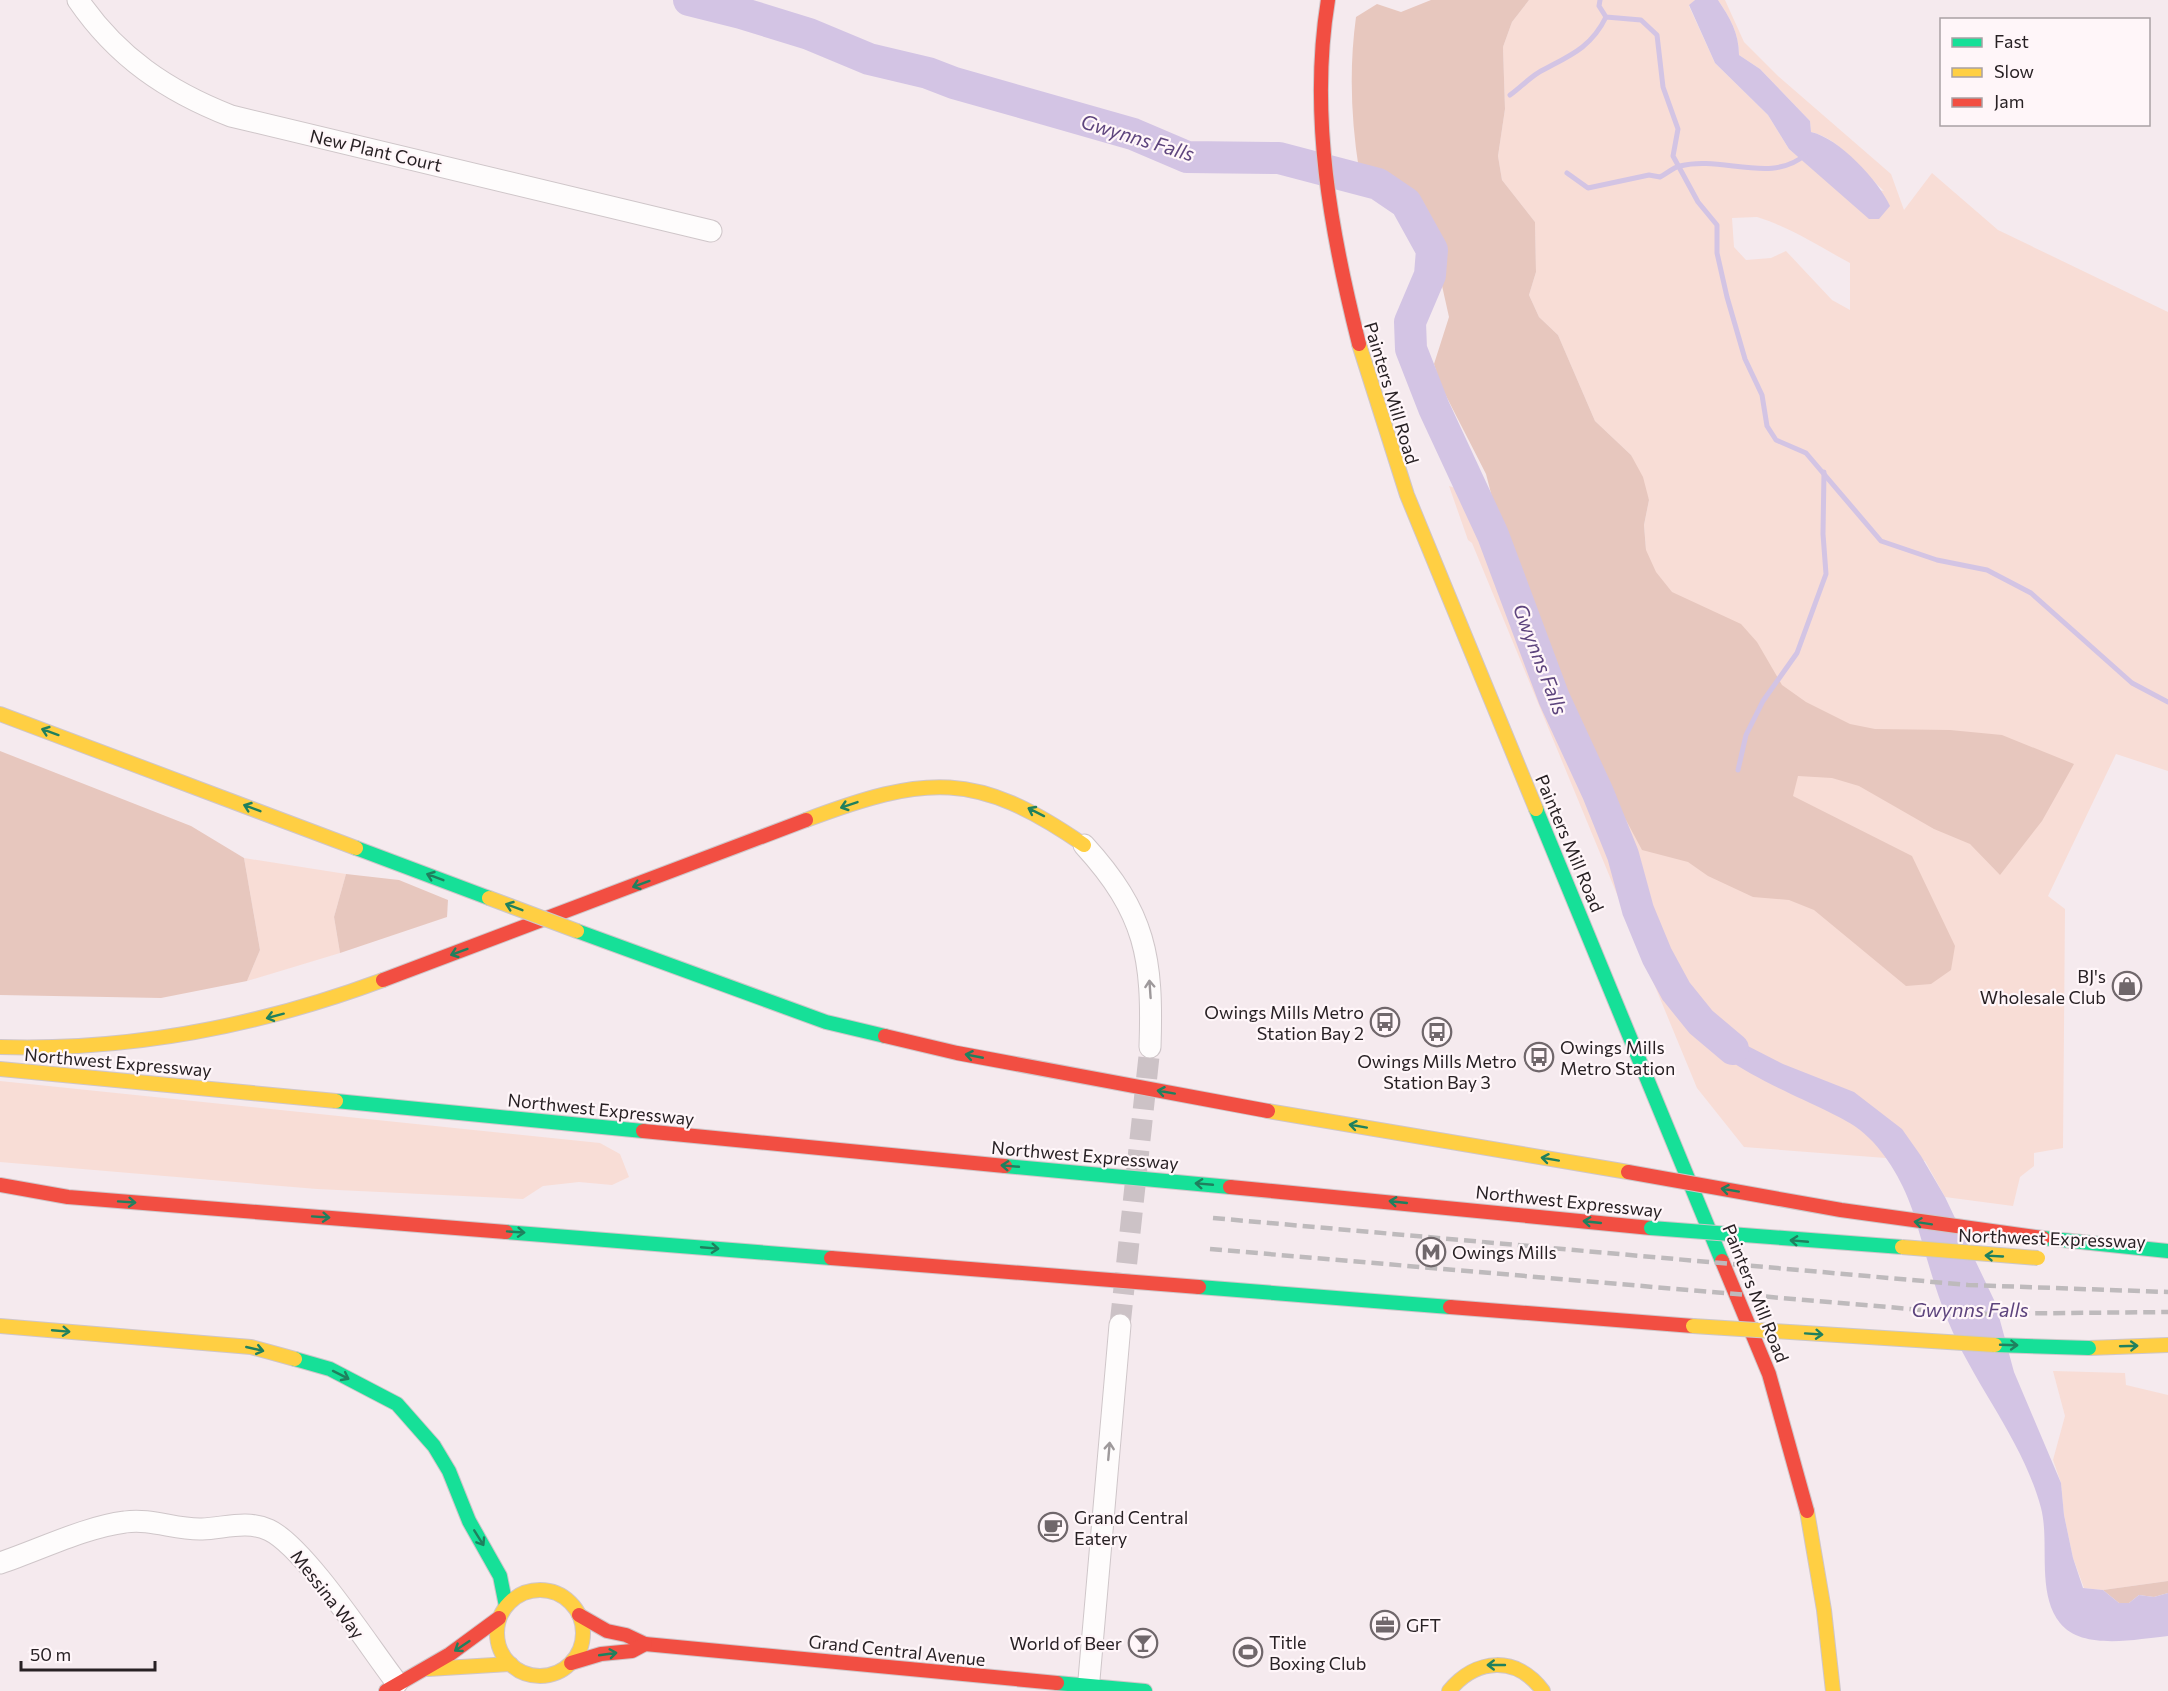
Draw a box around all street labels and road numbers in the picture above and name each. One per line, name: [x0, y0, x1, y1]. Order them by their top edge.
street label: New Plant Court: [308, 124, 444, 176]
street label: Painters Mill Road: [1360, 319, 1424, 467]
street label: Painters Mill Road: [1531, 771, 1609, 915]
street label: Northwest Expressway: [24, 1043, 212, 1081]
street label: Northwest Expressway: [506, 1088, 696, 1130]
street label: Northwest Expressway: [991, 1136, 1179, 1174]
street label: Northwest Expressway: [1474, 1180, 1664, 1222]
street label: Painters Mill Road: [1718, 1221, 1794, 1365]
street label: Northwest Expressway: [1958, 1224, 2146, 1252]
street label: Messina Way: [286, 1545, 370, 1643]
street label: Grand Central Avenue: [807, 1630, 987, 1670]

